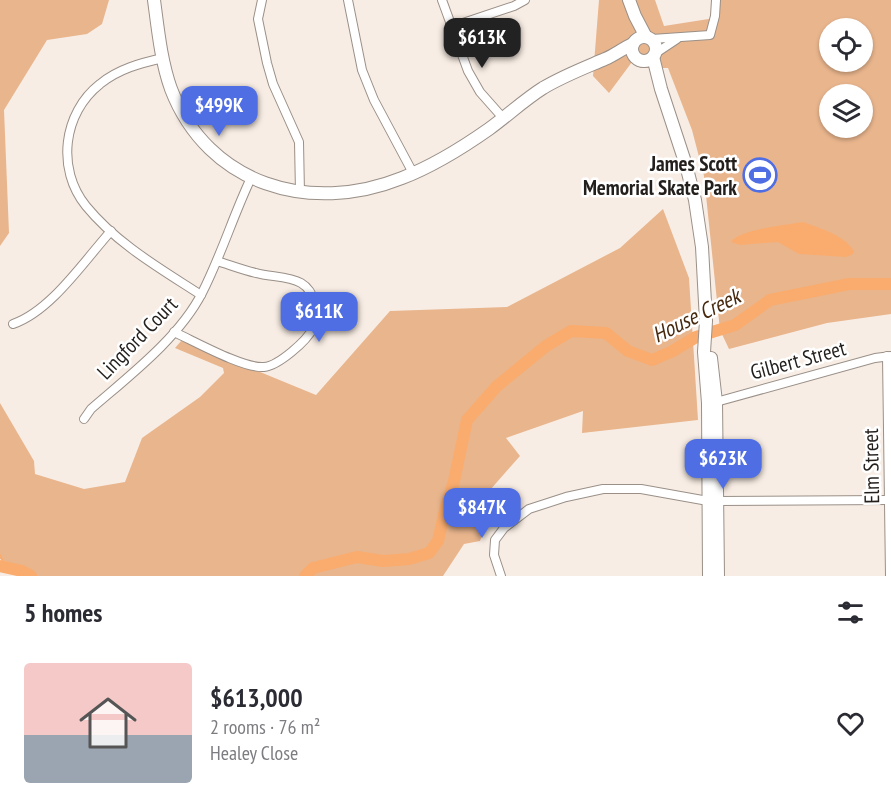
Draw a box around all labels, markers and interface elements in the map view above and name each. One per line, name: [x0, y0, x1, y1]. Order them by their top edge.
pin: $613K: [440, 18, 524, 69]
map controls: [819, 18, 873, 138]
button: locate: [819, 18, 873, 72]
text: $613K: [458, 24, 506, 50]
button: layers: [819, 84, 873, 138]
pin: $499K: [177, 86, 261, 137]
text: $499K: [195, 92, 243, 118]
place label: James Scott Memorial Skate Park: [583, 150, 737, 201]
sports icon: James Scott Memorial Skate Park: [742, 157, 778, 193]
water label: House Creek: [647, 281, 747, 348]
street label: Lingford Court: [91, 291, 183, 385]
pin: $611K: [277, 292, 361, 343]
text: $611K: [295, 298, 343, 324]
street label: Gilbert Street: [747, 334, 849, 386]
street label: Elm Street: [857, 428, 885, 504]
pin: $623K: [681, 439, 765, 490]
text: $623K: [699, 445, 747, 471]
pin: $847K: [440, 488, 524, 539]
text: $847K: [458, 494, 506, 520]
text: 5 homes: [24, 596, 102, 629]
icon: filters: [834, 596, 867, 629]
text: $613,000: [210, 681, 303, 714]
icon: home: [72, 687, 144, 759]
icon: heart: [834, 707, 867, 740]
text: 2 rooms · 76 m²: [210, 714, 320, 740]
text: Healey Close: [210, 740, 298, 766]

